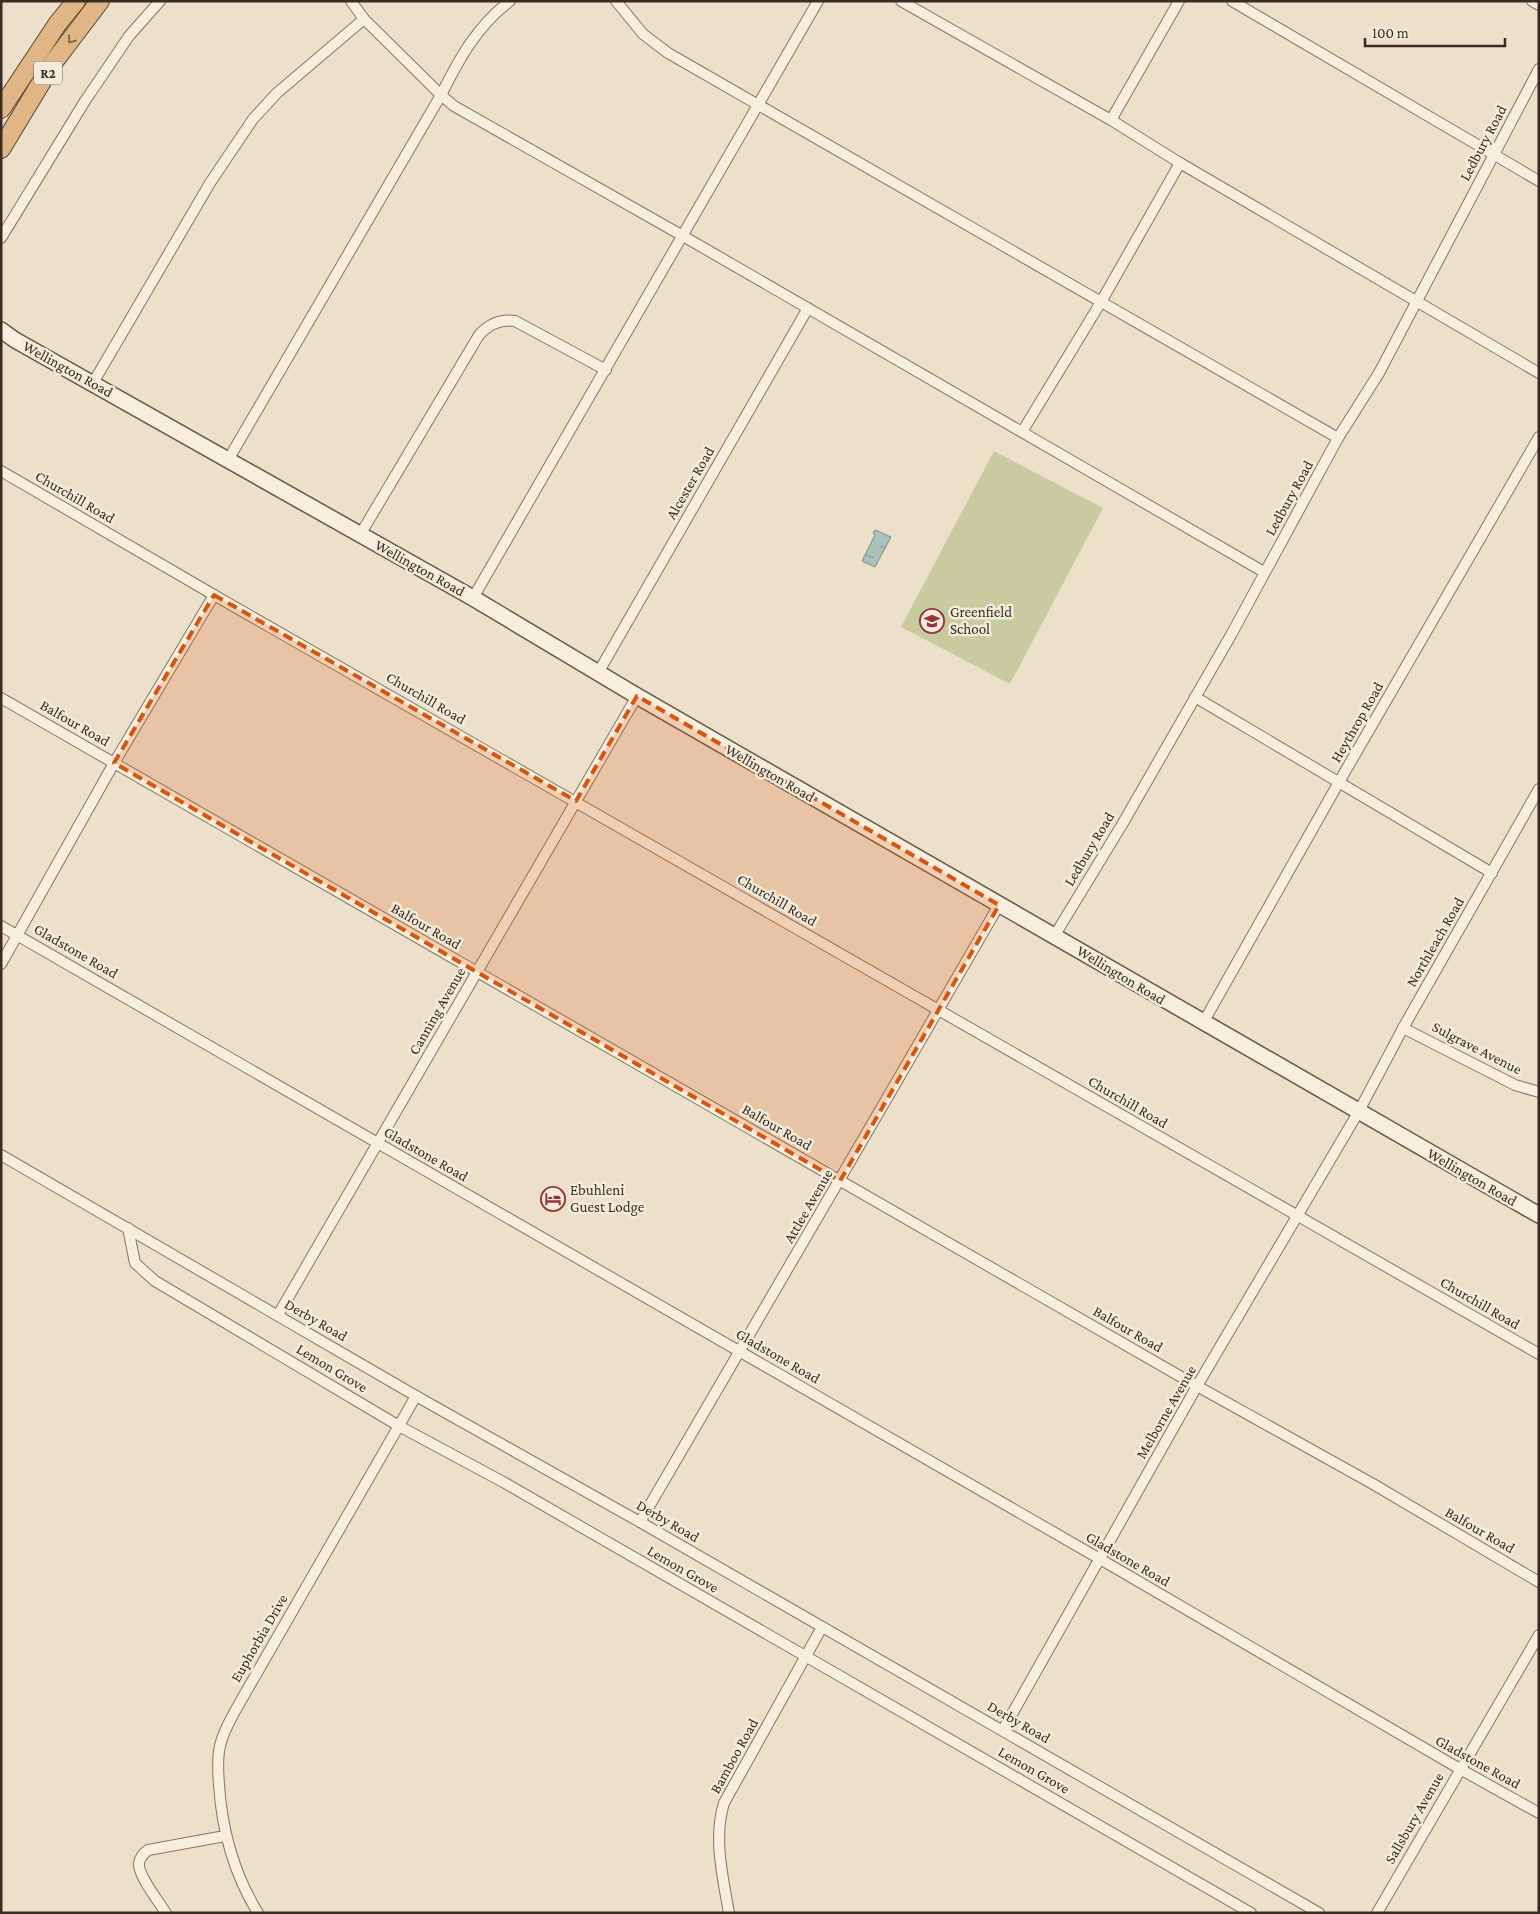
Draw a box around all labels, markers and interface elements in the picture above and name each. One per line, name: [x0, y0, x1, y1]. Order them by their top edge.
scale bar: [1365, 15, 1505, 47]
text: 100 m: [1372, 25, 1409, 41]
one-way arrow: [68, 34, 77, 44]
road number: R2: [34, 62, 62, 84]
street label: Ledbury Road: [1456, 102, 1511, 184]
street label: Wellington Road: [20, 338, 116, 401]
street label: Alcester Road: [663, 444, 717, 522]
street label: Ledbury Road: [1262, 458, 1317, 539]
street label: Churchill Road: [32, 468, 118, 526]
street label: Wellington Road: [372, 537, 468, 600]
place label: Greenfield School: [950, 604, 1012, 637]
school or university icon: Greenfield School: [919, 608, 945, 634]
street label: Churchill Road: [383, 669, 469, 727]
street label: Heythrop Road: [1328, 679, 1387, 765]
street label: Balfour Road: [37, 697, 113, 749]
street label: Wellington Road: [722, 741, 818, 806]
street label: Ledbury Road: [1061, 809, 1118, 889]
street label: Churchill Road: [734, 871, 820, 929]
street label: Northleach Road: [1403, 894, 1467, 990]
street label: Balfour Road: [388, 900, 464, 952]
street label: Gladstone Road: [31, 920, 121, 982]
street label: Wellington Road: [1073, 942, 1168, 1009]
street label: Canning Avenue: [406, 964, 470, 1058]
street label: Sulgrave Avenue: [1429, 1019, 1525, 1079]
street label: Churchill Road: [1085, 1073, 1171, 1131]
street label: Balfour Road: [739, 1101, 815, 1153]
street label: Gladstone Road: [381, 1123, 471, 1185]
street label: Wellington Road: [1424, 1145, 1520, 1210]
street label: Attlee Avenue: [780, 1166, 836, 1246]
place label: Ebuhleni Guest Lodge: [570, 1182, 645, 1216]
hotel icon: Ebuhleni Guest Lodge: [540, 1186, 566, 1212]
street label: Churchill Road: [1437, 1274, 1523, 1332]
street label: Derby Road: [281, 1296, 350, 1345]
street label: Balfour Road: [1090, 1303, 1166, 1355]
street label: Gladstone Road: [733, 1325, 823, 1387]
street label: Lemon Grove: [294, 1341, 371, 1396]
street label: Melborne Avenue: [1133, 1362, 1199, 1462]
street label: Derby Road: [633, 1497, 702, 1546]
street label: Balfour Road: [1442, 1504, 1518, 1556]
street label: Gladstone Road: [1083, 1528, 1173, 1590]
street label: Lemon Grove: [644, 1542, 722, 1596]
street label: Euphorbia Drive: [227, 1591, 292, 1685]
street label: Derby Road: [984, 1698, 1053, 1747]
street label: Bamboo Road: [707, 1716, 761, 1796]
street label: Gladstone Road: [1433, 1732, 1523, 1792]
street label: Lemon Grove: [995, 1743, 1073, 1797]
street label: Sallsbury Avenue: [1381, 1769, 1448, 1867]

